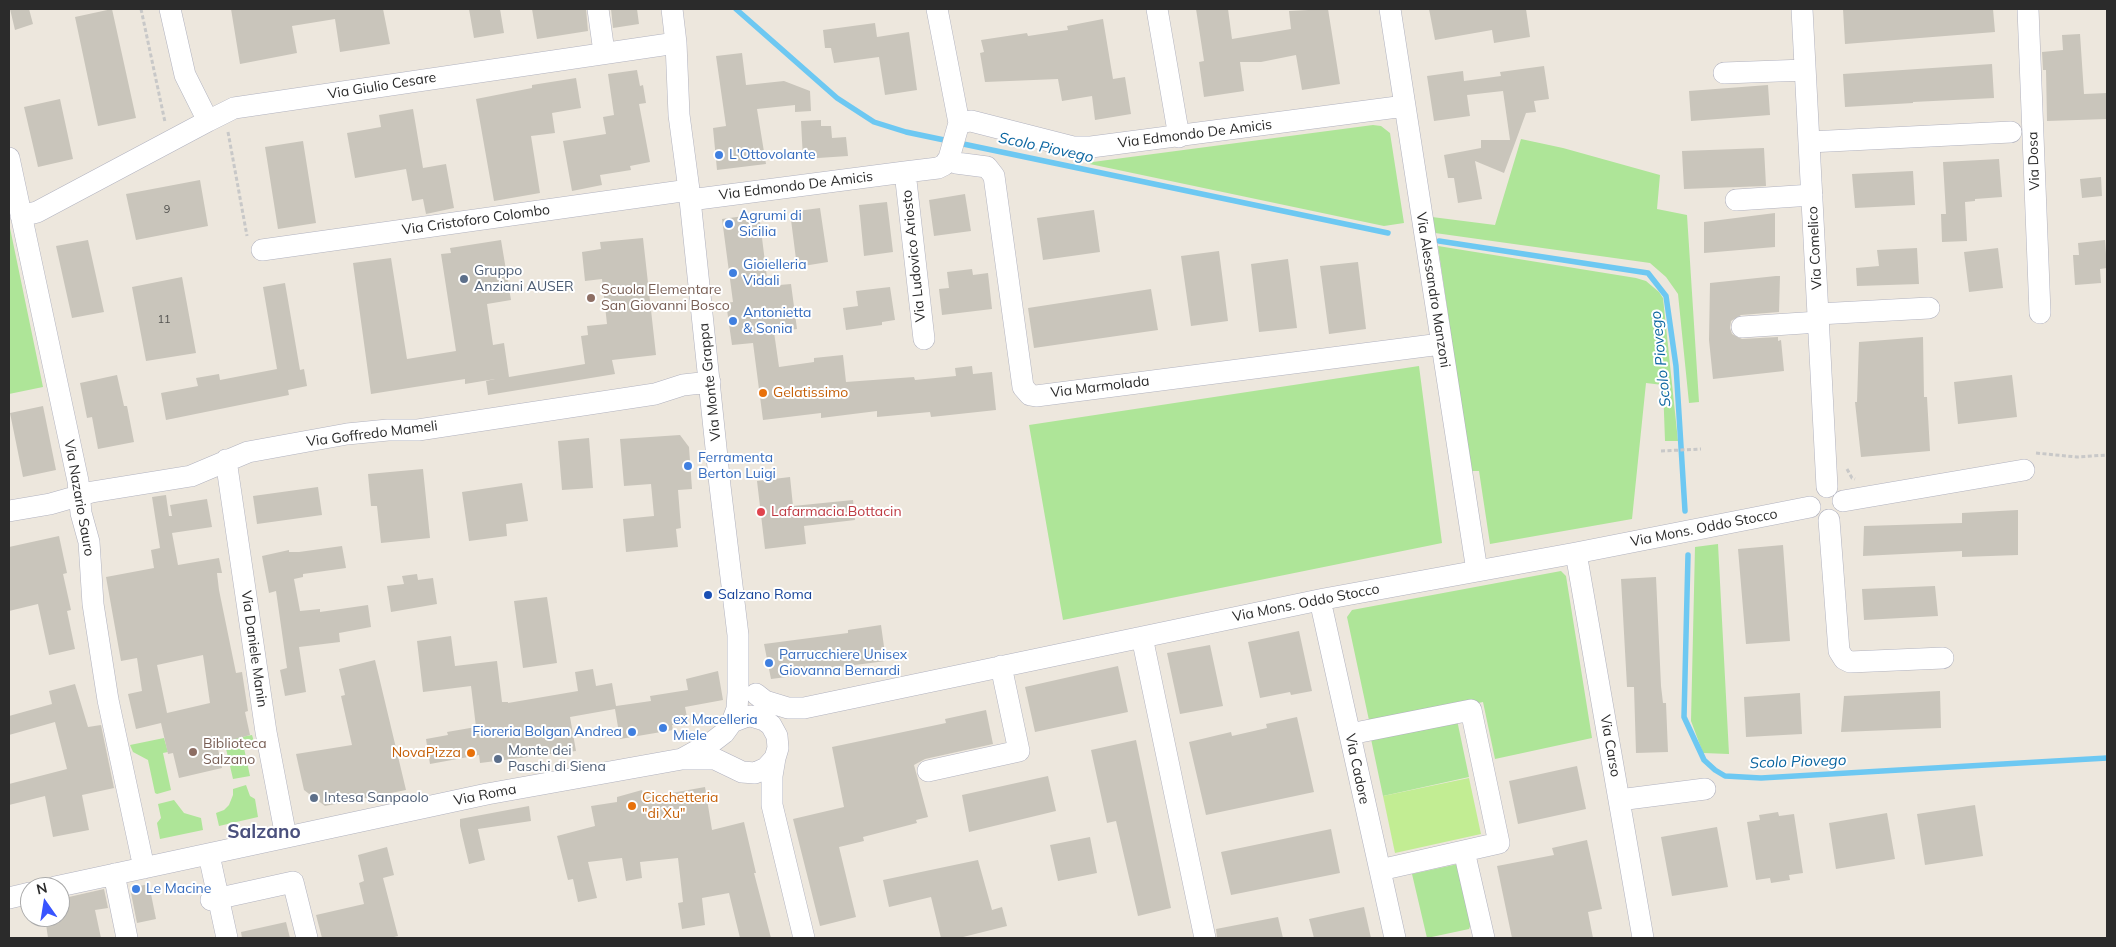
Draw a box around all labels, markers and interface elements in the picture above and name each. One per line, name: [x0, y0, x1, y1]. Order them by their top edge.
street label: Via Giulio Cesare: [326, 69, 438, 103]
street label: Via Edmondo De Amicis: [1117, 116, 1273, 152]
water label: Scolo Piovego: [997, 129, 1095, 167]
street label: Via Dosa: [2025, 131, 2043, 191]
place label: L'Ottovolante: [729, 147, 816, 163]
marker: L'Ottovolante: [713, 149, 725, 161]
street label: Via Edmondo De Amicis: [718, 168, 874, 204]
street label: Via Ludovico Ariosto: [899, 189, 929, 323]
street label: Via Cristoforo Colombo: [401, 201, 551, 239]
house number: 9: [164, 203, 170, 217]
street label: Via Comelico: [1804, 206, 1826, 290]
place label: Agrumi di Sicilia: [739, 208, 802, 240]
street label: Via Alessandro Manzoni: [1412, 211, 1454, 369]
marker: Agrumi di Sicilia: [723, 218, 735, 230]
place label: Gioielleria Vidali: [743, 257, 807, 290]
place label: Gruppo Anziani AUSER: [474, 263, 574, 296]
marker: Gioielleria Vidali: [727, 267, 739, 279]
marker: Gruppo Anziani AUSER: [458, 273, 470, 285]
place label: Scuola Elementare San Giovanni Bosco: [601, 282, 730, 314]
marker: Scuola Elementare San Giovanni Bosco: [585, 292, 597, 304]
place label: Antonietta & Sonia: [743, 305, 811, 338]
water label: Scolo Piovego: [1647, 310, 1675, 408]
house number: 11: [157, 313, 171, 327]
marker: Antonietta & Sonia: [727, 315, 739, 327]
street label: Via Monte Grappa: [695, 322, 725, 442]
street label: Via Marmolada: [1050, 373, 1150, 401]
place label: Gelatissimo: [773, 385, 848, 401]
marker: Gelatissimo: [757, 387, 769, 399]
street label: Via Goffredo Mameli: [305, 418, 439, 450]
street label: Via Nazario Sauro: [60, 439, 98, 557]
place label: Ferramenta Berton Luigi: [698, 450, 776, 482]
marker: Ferramenta Berton Luigi: [682, 460, 694, 472]
place label: Lafarmacia.Bottacin: [771, 504, 902, 520]
street label: Via Mons. Oddo Stocco: [1629, 505, 1779, 551]
marker: Lafarmacia.Bottacin: [755, 506, 767, 518]
street label: Via Mons. Oddo Stocco: [1231, 580, 1381, 626]
place label: Salzano Roma: [718, 587, 812, 603]
street label: Via Daniele Manin: [237, 589, 271, 709]
marker: Salzano Roma: [702, 589, 714, 601]
place label: Parrucchiere Unisex Giovanna Bernardi: [779, 647, 907, 680]
marker: Parrucchiere Unisex Giovanna Bernardi: [763, 657, 775, 669]
place label: ex Macelleria Miele: [673, 712, 758, 744]
street label: Via Carso: [1596, 714, 1624, 778]
marker: ex Macelleria Miele: [657, 722, 669, 734]
place label: Fioreria Bolgan Andrea: [472, 724, 622, 740]
marker: Fioreria Bolgan Andrea: [626, 726, 638, 738]
street label: Via Cadore: [1341, 732, 1373, 806]
place label: Biblioteca Salzano: [203, 736, 267, 769]
place label: Monte dei Paschi di Siena: [508, 743, 606, 776]
place label: NovaPizza: [392, 745, 461, 761]
marker: Biblioteca Salzano: [187, 746, 199, 758]
marker: NovaPizza: [465, 747, 477, 759]
water label: Scolo Piovego: [1749, 751, 1847, 773]
marker: Monte dei Paschi di Siena: [492, 753, 504, 765]
street label: Via Roma: [452, 781, 518, 809]
place label: Intesa Sanpaolo: [324, 790, 429, 806]
place label: Cicchetteria "di Xu": [642, 790, 718, 822]
marker: Intesa Sanpaolo: [308, 792, 320, 804]
marker: Cicchetteria "di Xu": [626, 800, 638, 812]
district label: Salzano: [227, 821, 301, 843]
north arrow: [20, 877, 70, 927]
text: N: [35, 878, 49, 898]
place label: Le Macine: [146, 881, 211, 897]
marker: Le Macine: [130, 883, 142, 895]

